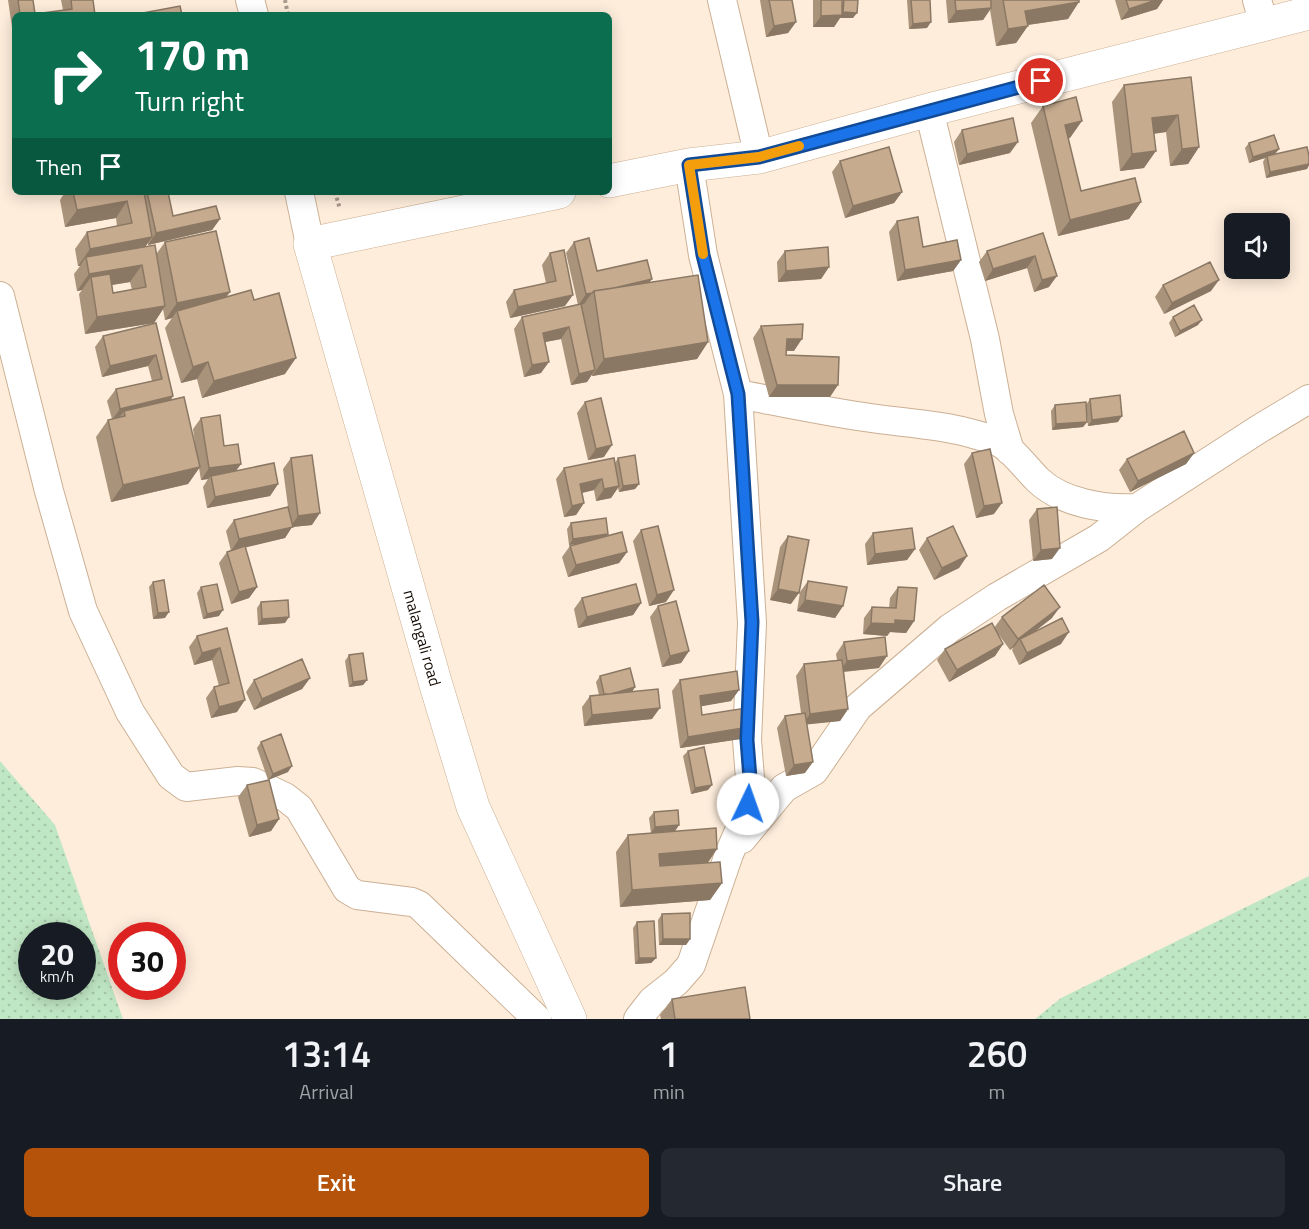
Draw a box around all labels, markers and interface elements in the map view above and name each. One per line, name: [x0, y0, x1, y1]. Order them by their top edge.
text: 170 m: [135, 22, 250, 86]
icon: right: [36, 36, 114, 114]
pin: [1015, 55, 1066, 106]
icon: arrive: [1024, 64, 1057, 97]
text: Turn right: [135, 80, 244, 121]
text: Then: [36, 150, 82, 184]
icon: arrive: [94, 150, 127, 183]
map controls: [1224, 213, 1290, 279]
button: sound: [1224, 213, 1290, 279]
street label: malangali road: [397, 587, 448, 689]
position arrow: [716, 772, 780, 836]
speed limit sign: 30: [108, 922, 186, 1000]
text: 20: [40, 931, 74, 977]
text: km/h: [40, 965, 74, 988]
text: 13:14: [282, 1026, 371, 1081]
text: 1: [659, 1026, 679, 1081]
text: 260: [967, 1026, 1027, 1081]
text: Arrival: [299, 1076, 354, 1107]
text: min: [653, 1076, 685, 1107]
text: m: [989, 1076, 1005, 1107]
button: Exit: [24, 1148, 649, 1217]
button: Share: [661, 1148, 1285, 1217]

